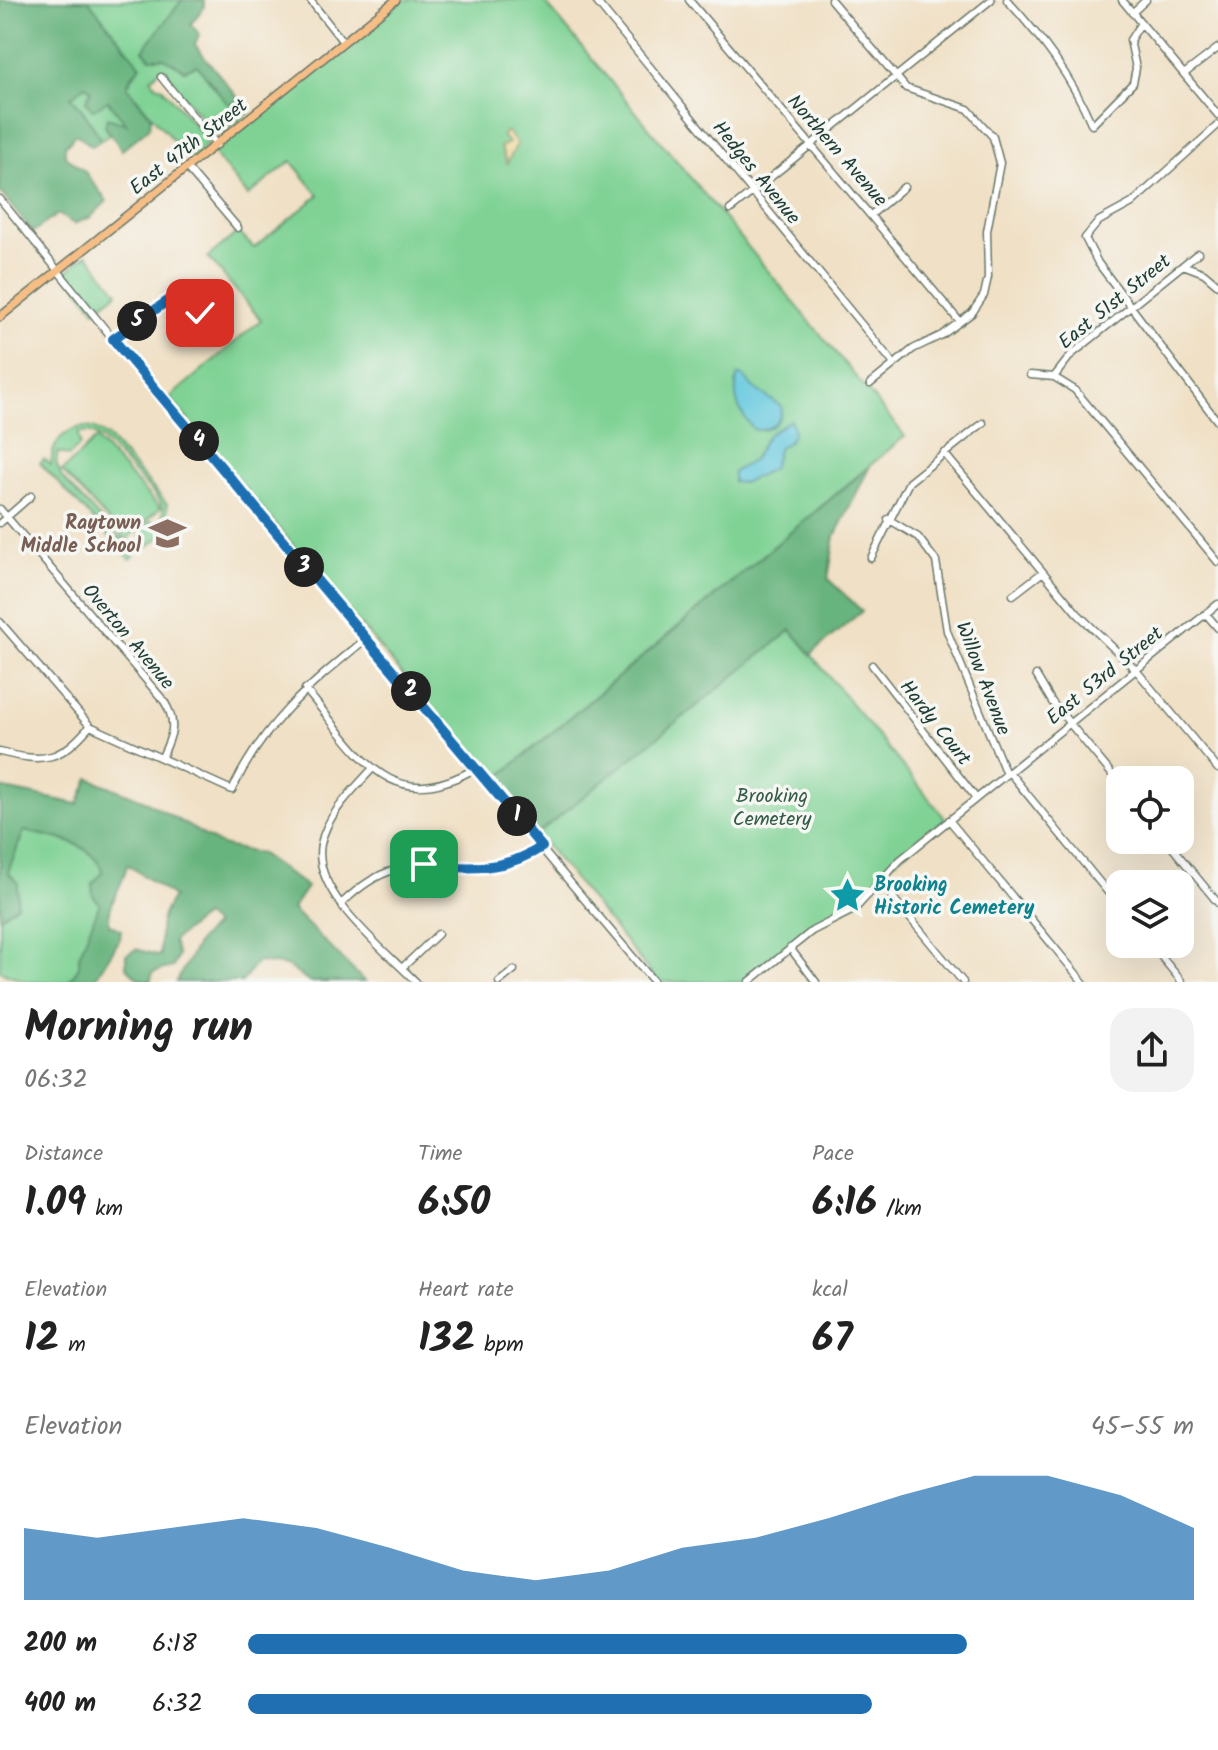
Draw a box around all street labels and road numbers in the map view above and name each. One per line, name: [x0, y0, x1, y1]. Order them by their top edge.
street label: Northern Avenue: [778, 88, 895, 215]
street label: East 47th Street: [123, 91, 256, 204]
street label: Hedges Avenue: [703, 114, 808, 232]
street label: East 51st Street: [1052, 247, 1179, 358]
street label: Overton Avenue: [73, 577, 182, 698]
street label: Willow Avenue: [946, 617, 1019, 740]
street label: East 53rd Street: [1040, 619, 1171, 734]
street label: Hardy Court: [890, 673, 979, 773]

